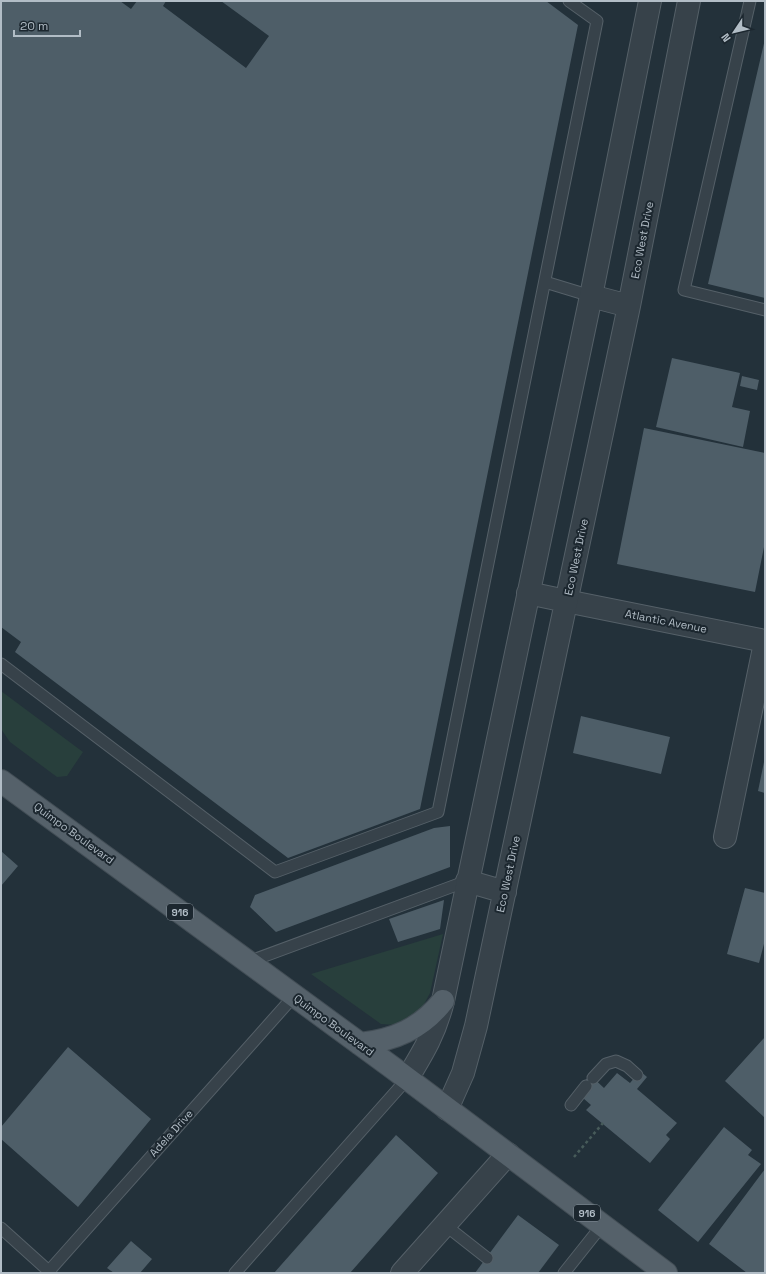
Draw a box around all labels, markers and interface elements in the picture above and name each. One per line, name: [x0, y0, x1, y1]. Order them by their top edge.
scale bar: [14, 12, 80, 38]
north arrow: [714, 12, 754, 52]
text: 20 m: [20, 18, 48, 34]
text: N: [718, 31, 734, 45]
street label: Eco West Drive: [628, 200, 656, 280]
street label: Eco West Drive: [561, 517, 591, 597]
street label: Atlantic Avenue: [624, 606, 708, 636]
street label: Quimpo Boulevard: [31, 799, 117, 867]
street label: Eco West Drive: [493, 834, 523, 914]
road number: 916: [167, 904, 193, 920]
street label: Quimpo Boulevard: [291, 991, 377, 1059]
street label: Adela Drive: [146, 1106, 196, 1160]
road number: 916: [574, 1205, 600, 1221]

